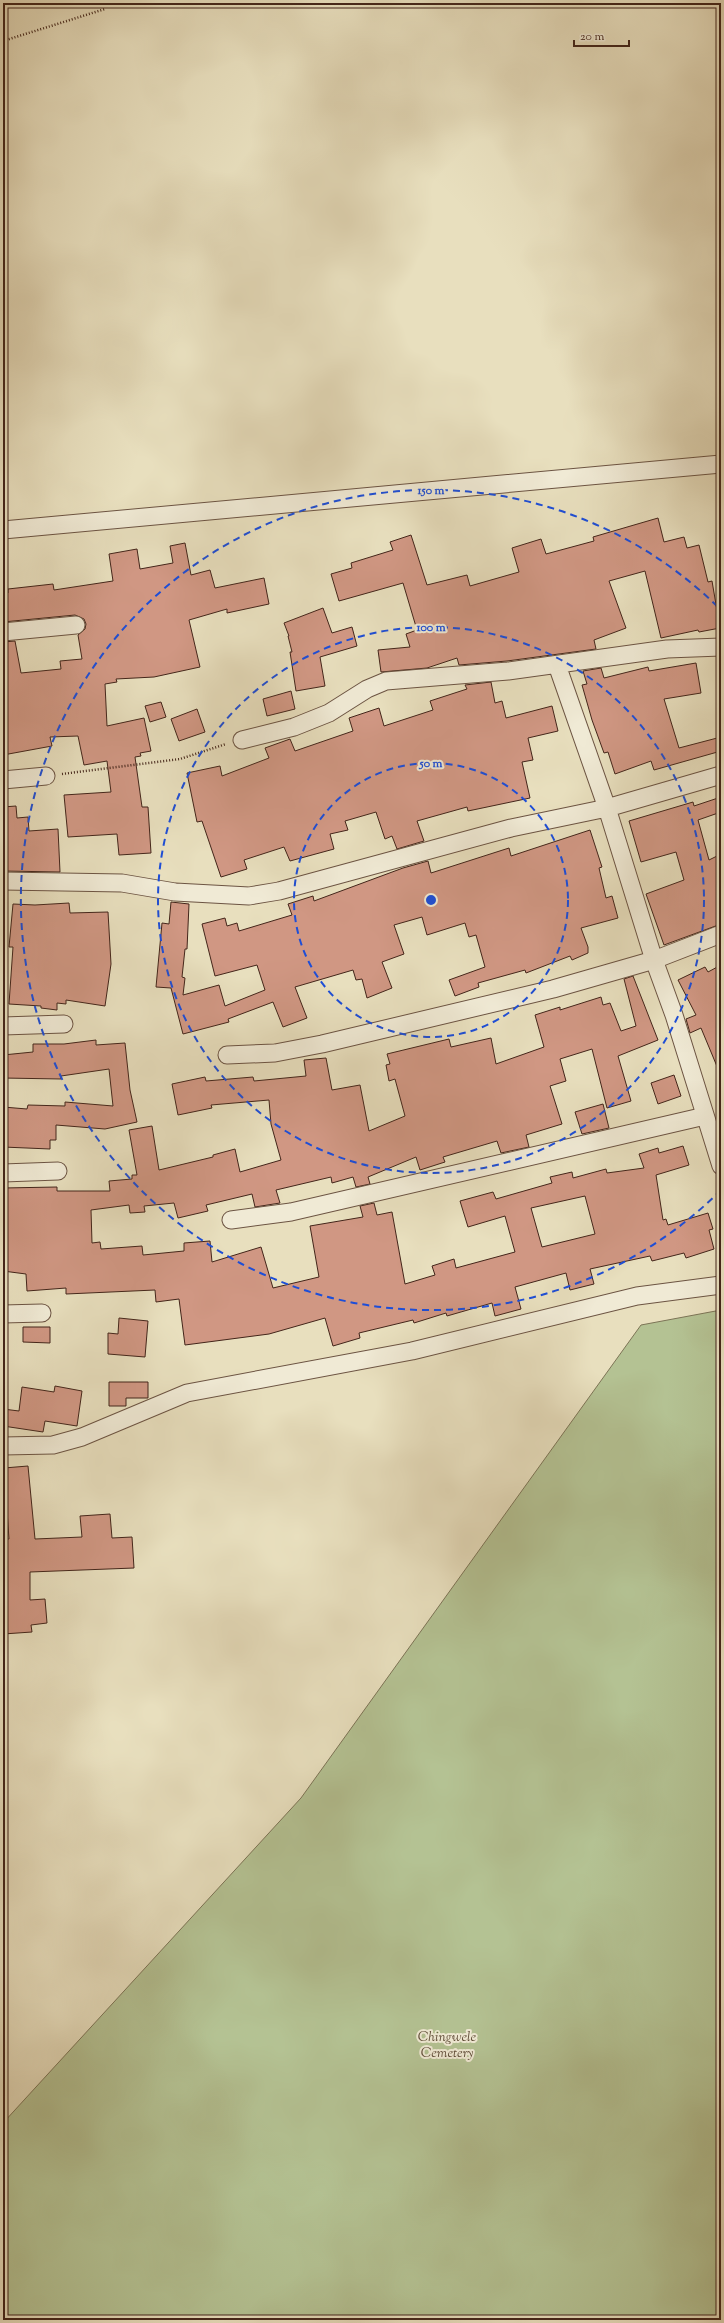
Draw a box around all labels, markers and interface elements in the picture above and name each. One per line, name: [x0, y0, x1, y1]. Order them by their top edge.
scale bar: [574, 22, 629, 48]
text: 20 m: [580, 28, 605, 46]
text: 150 m: [416, 482, 445, 500]
text: 100 m: [415, 619, 446, 637]
text: 50 m: [419, 755, 443, 773]
centre of rings: [424, 893, 438, 907]
park label: Chingwele Cemetery: [418, 2028, 477, 2064]

